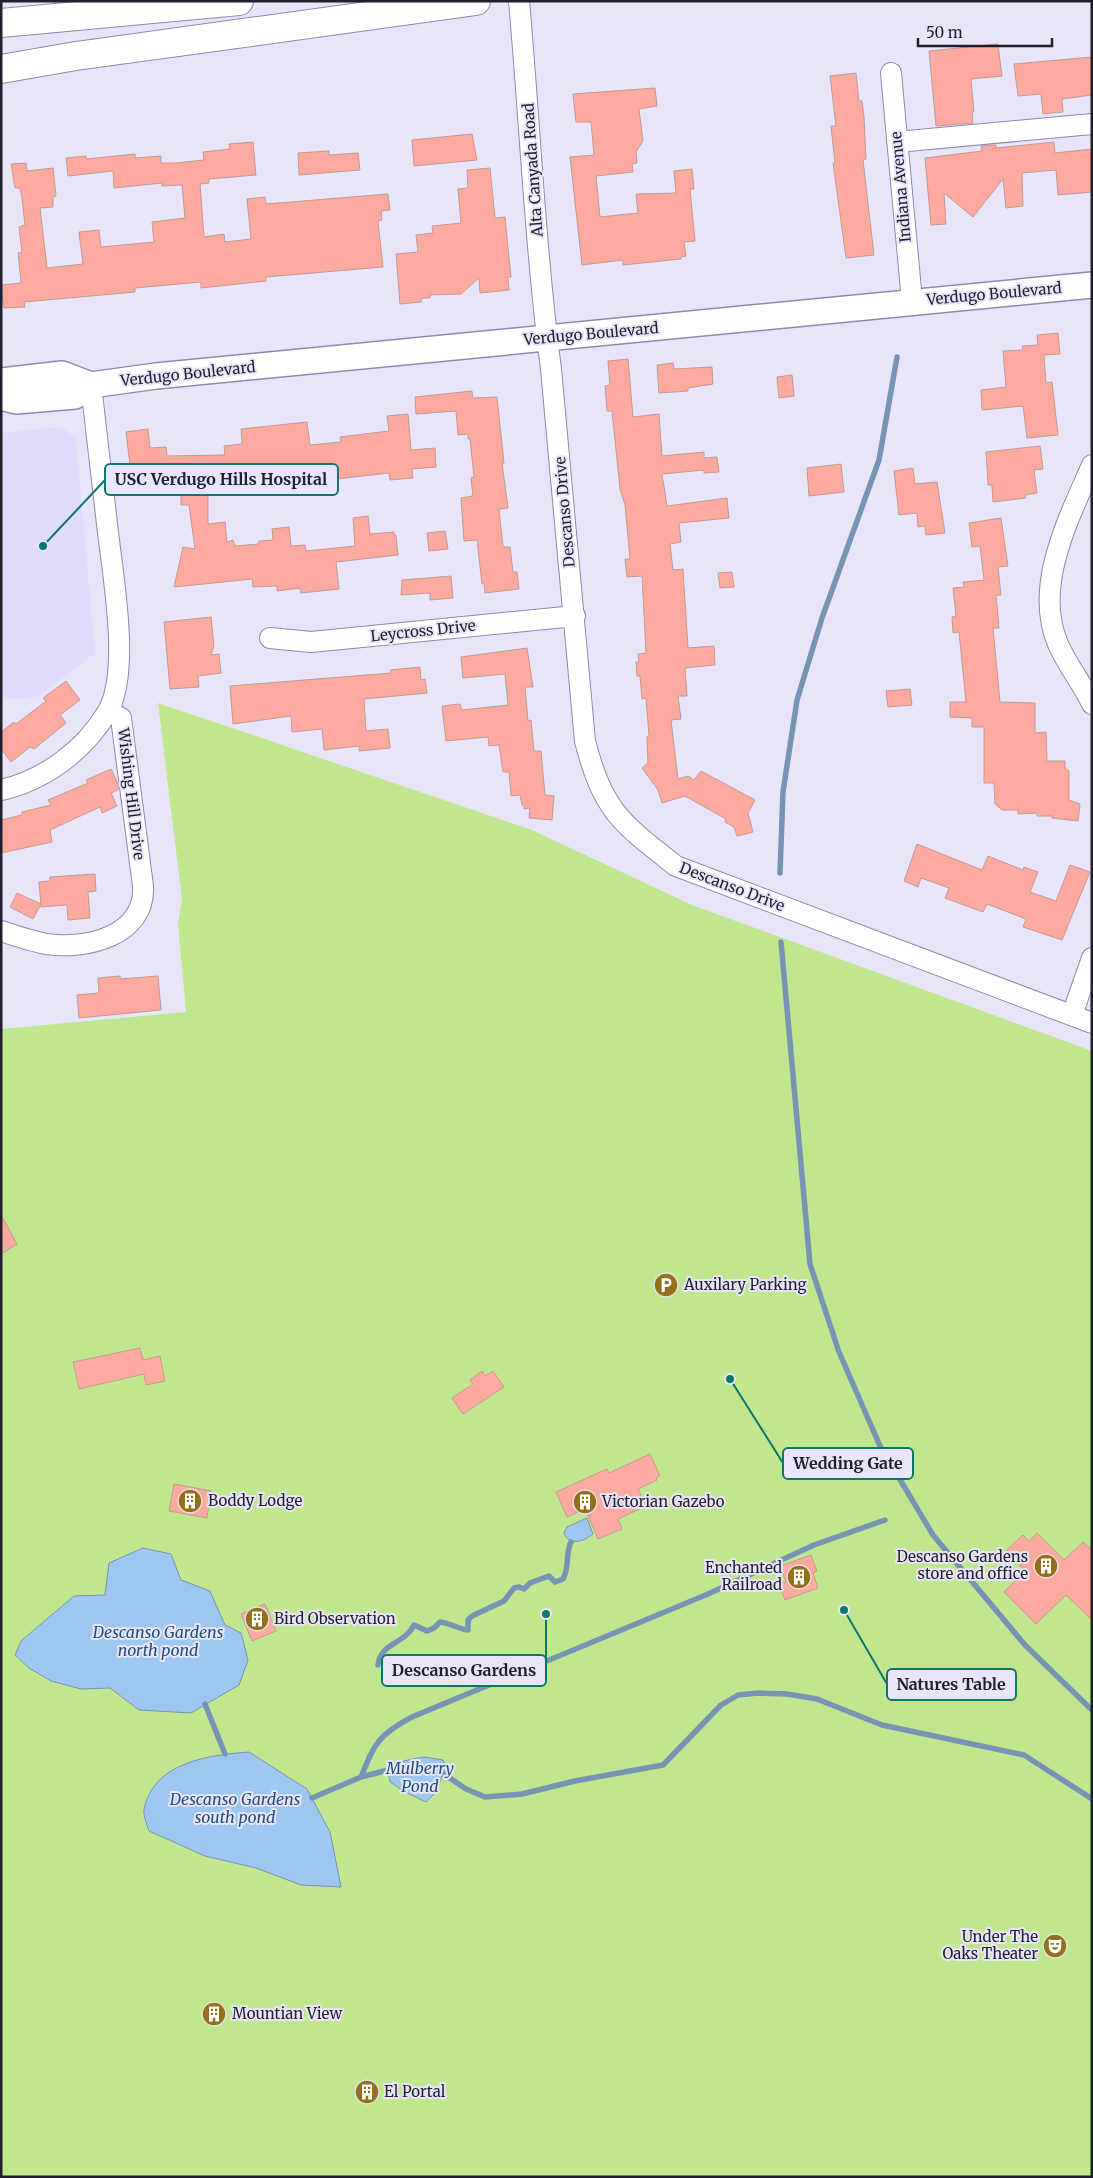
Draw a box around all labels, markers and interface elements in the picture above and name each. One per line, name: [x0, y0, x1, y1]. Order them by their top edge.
scale bar: [918, 15, 1052, 47]
text: 50 m: [926, 23, 963, 42]
street label: Alta Canyada Road: [518, 102, 547, 239]
street label: Indiana Avenue: [886, 131, 915, 243]
street label: Verdugo Boulevard: [925, 278, 1062, 309]
street label: Verdugo Boulevard: [522, 318, 659, 349]
street label: Verdugo Boulevard: [119, 357, 256, 390]
street label: Descanso Drive: [550, 456, 579, 568]
callout: USC Verdugo Hills Hospital: [105, 464, 338, 495]
text: USC Verdugo Hills Hospital: [115, 469, 327, 489]
street label: Leycross Drive: [369, 616, 477, 645]
street label: Wishing Hill Drive: [114, 726, 149, 861]
street label: Descanso Drive: [677, 858, 788, 915]
parking icon: Auxilary Parking: [653, 1272, 679, 1298]
place label: Auxilary Parking: [683, 1275, 807, 1294]
callout: Wedding Gate: [783, 1448, 913, 1479]
text: Wedding Gate: [792, 1453, 903, 1473]
building icon: Boddy Lodge: [177, 1488, 203, 1514]
building icon: Victorian Gazebo: [572, 1489, 598, 1515]
place label: Boddy Lodge: [208, 1491, 302, 1510]
place label: Victorian Gazebo: [601, 1492, 725, 1511]
place label: Descanso Gardens store and office: [896, 1547, 1028, 1583]
building icon: Descanso Gardens store and office: [1033, 1553, 1059, 1579]
place label: Enchanted Railroad: [705, 1558, 782, 1594]
building icon: Enchanted Railroad: [786, 1564, 812, 1590]
building icon: Bird Observation: [244, 1606, 270, 1632]
place label: Bird Observation: [274, 1609, 396, 1628]
water label: Descanso Gardens north pond: [92, 1622, 224, 1660]
callout: Descanso Gardens: [382, 1655, 546, 1686]
text: Descanso Gardens: [392, 1660, 536, 1680]
callout: Natures Table: [887, 1669, 1016, 1700]
text: Natures Table: [896, 1674, 1006, 1694]
water label: Mulberry Pond: [385, 1758, 454, 1796]
water label: Descanso Gardens south pond: [169, 1789, 301, 1827]
place label: Under The Oaks Theater: [942, 1927, 1038, 1963]
theatre icon: Under The Oaks Theater: [1042, 1933, 1068, 1959]
building icon: Mountian View: [201, 2001, 227, 2027]
place label: Mountian View: [232, 2004, 343, 2023]
building icon: El Portal: [354, 2079, 380, 2105]
place label: El Portal: [384, 2082, 446, 2101]

